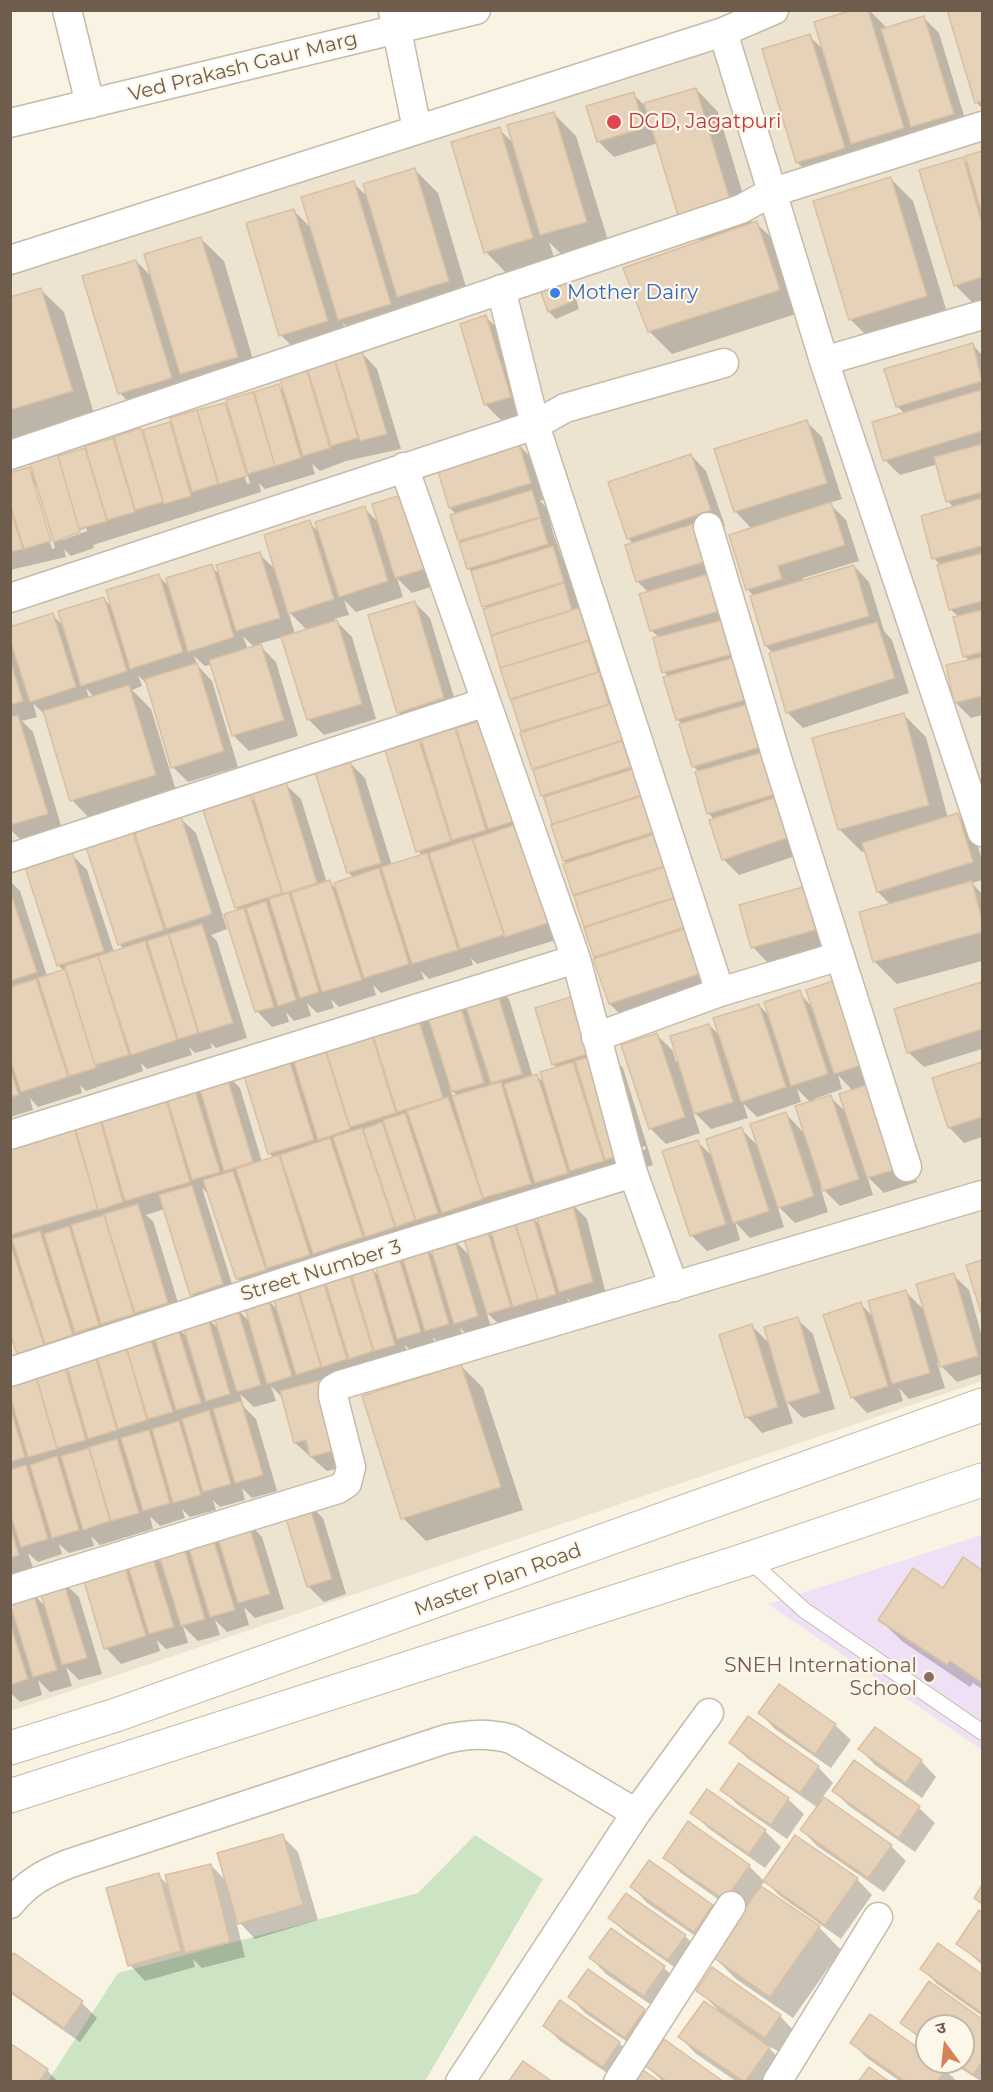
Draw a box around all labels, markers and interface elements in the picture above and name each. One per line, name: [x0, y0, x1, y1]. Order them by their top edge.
street label: Ved Prakash Gaur Marg: [126, 27, 360, 107]
place label: DGD, Jagatpuri: [628, 110, 781, 134]
marker: DGD, Jagatpuri: [605, 113, 623, 131]
place label: Mother Dairy: [567, 281, 698, 305]
marker: Mother Dairy: [548, 286, 562, 300]
street label: Street Number 3: [238, 1235, 404, 1307]
street label: Master Plan Road: [411, 1539, 585, 1621]
place label: SNEH International School: [724, 1654, 917, 1701]
marker: SNEH International School: [922, 1670, 936, 1684]
north arrow: [915, 2014, 975, 2074]
text: उ: [934, 2018, 948, 2038]

